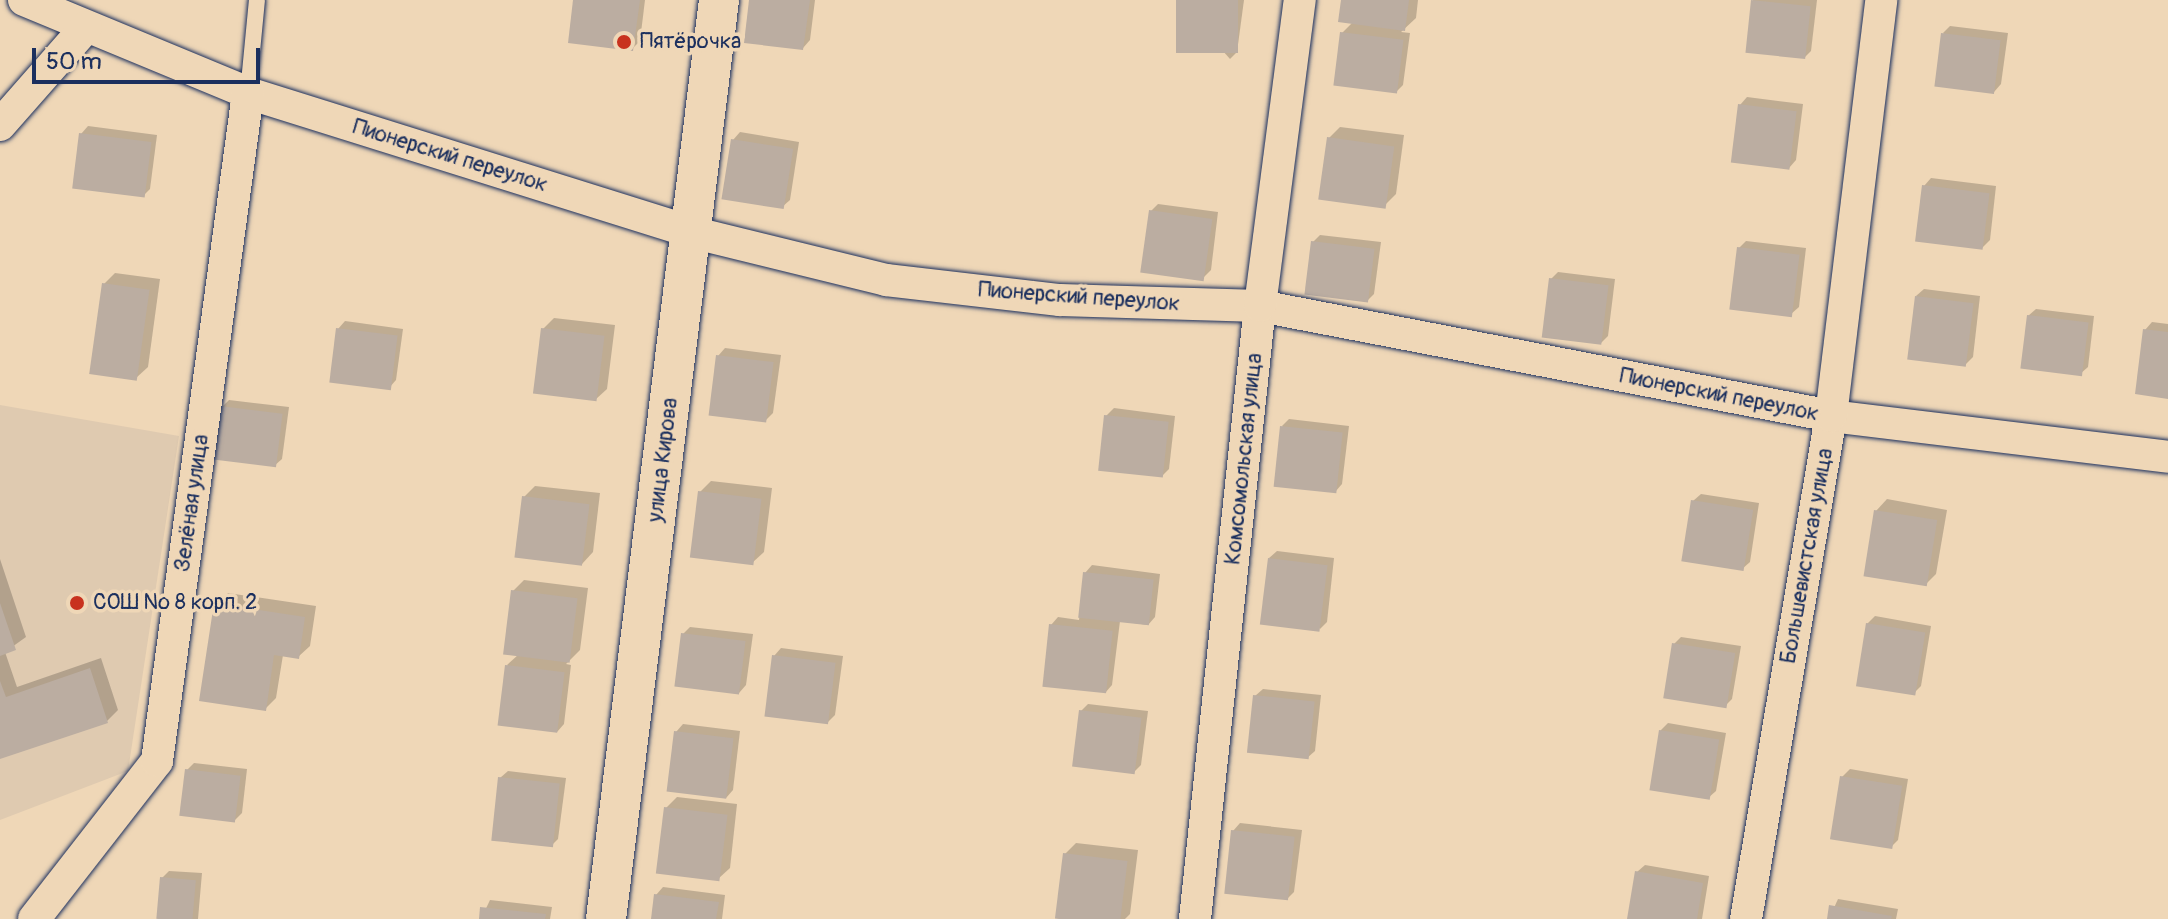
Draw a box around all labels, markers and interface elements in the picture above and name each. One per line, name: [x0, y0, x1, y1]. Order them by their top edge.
place label: Пятёрочка: [640, 29, 741, 55]
scale bar: [36, 32, 264, 82]
marker: Пятёрочка: [615, 33, 633, 51]
text: 50 m: [46, 47, 102, 76]
street label: Пионерский переулок: [350, 114, 550, 198]
street label: Пионерский переулок: [977, 277, 1181, 317]
street label: Комсомольская улица: [1220, 352, 1268, 566]
street label: Пионерский переулок: [1617, 363, 1821, 427]
street label: улица Кирова: [642, 396, 684, 524]
street label: Зелёная улица: [169, 433, 215, 573]
street label: Большевистская улица: [1775, 446, 1839, 666]
place label: СОШ № 8 корп. 2: [93, 590, 257, 616]
marker: СОШ № 8 корп. 2: [68, 594, 86, 612]

